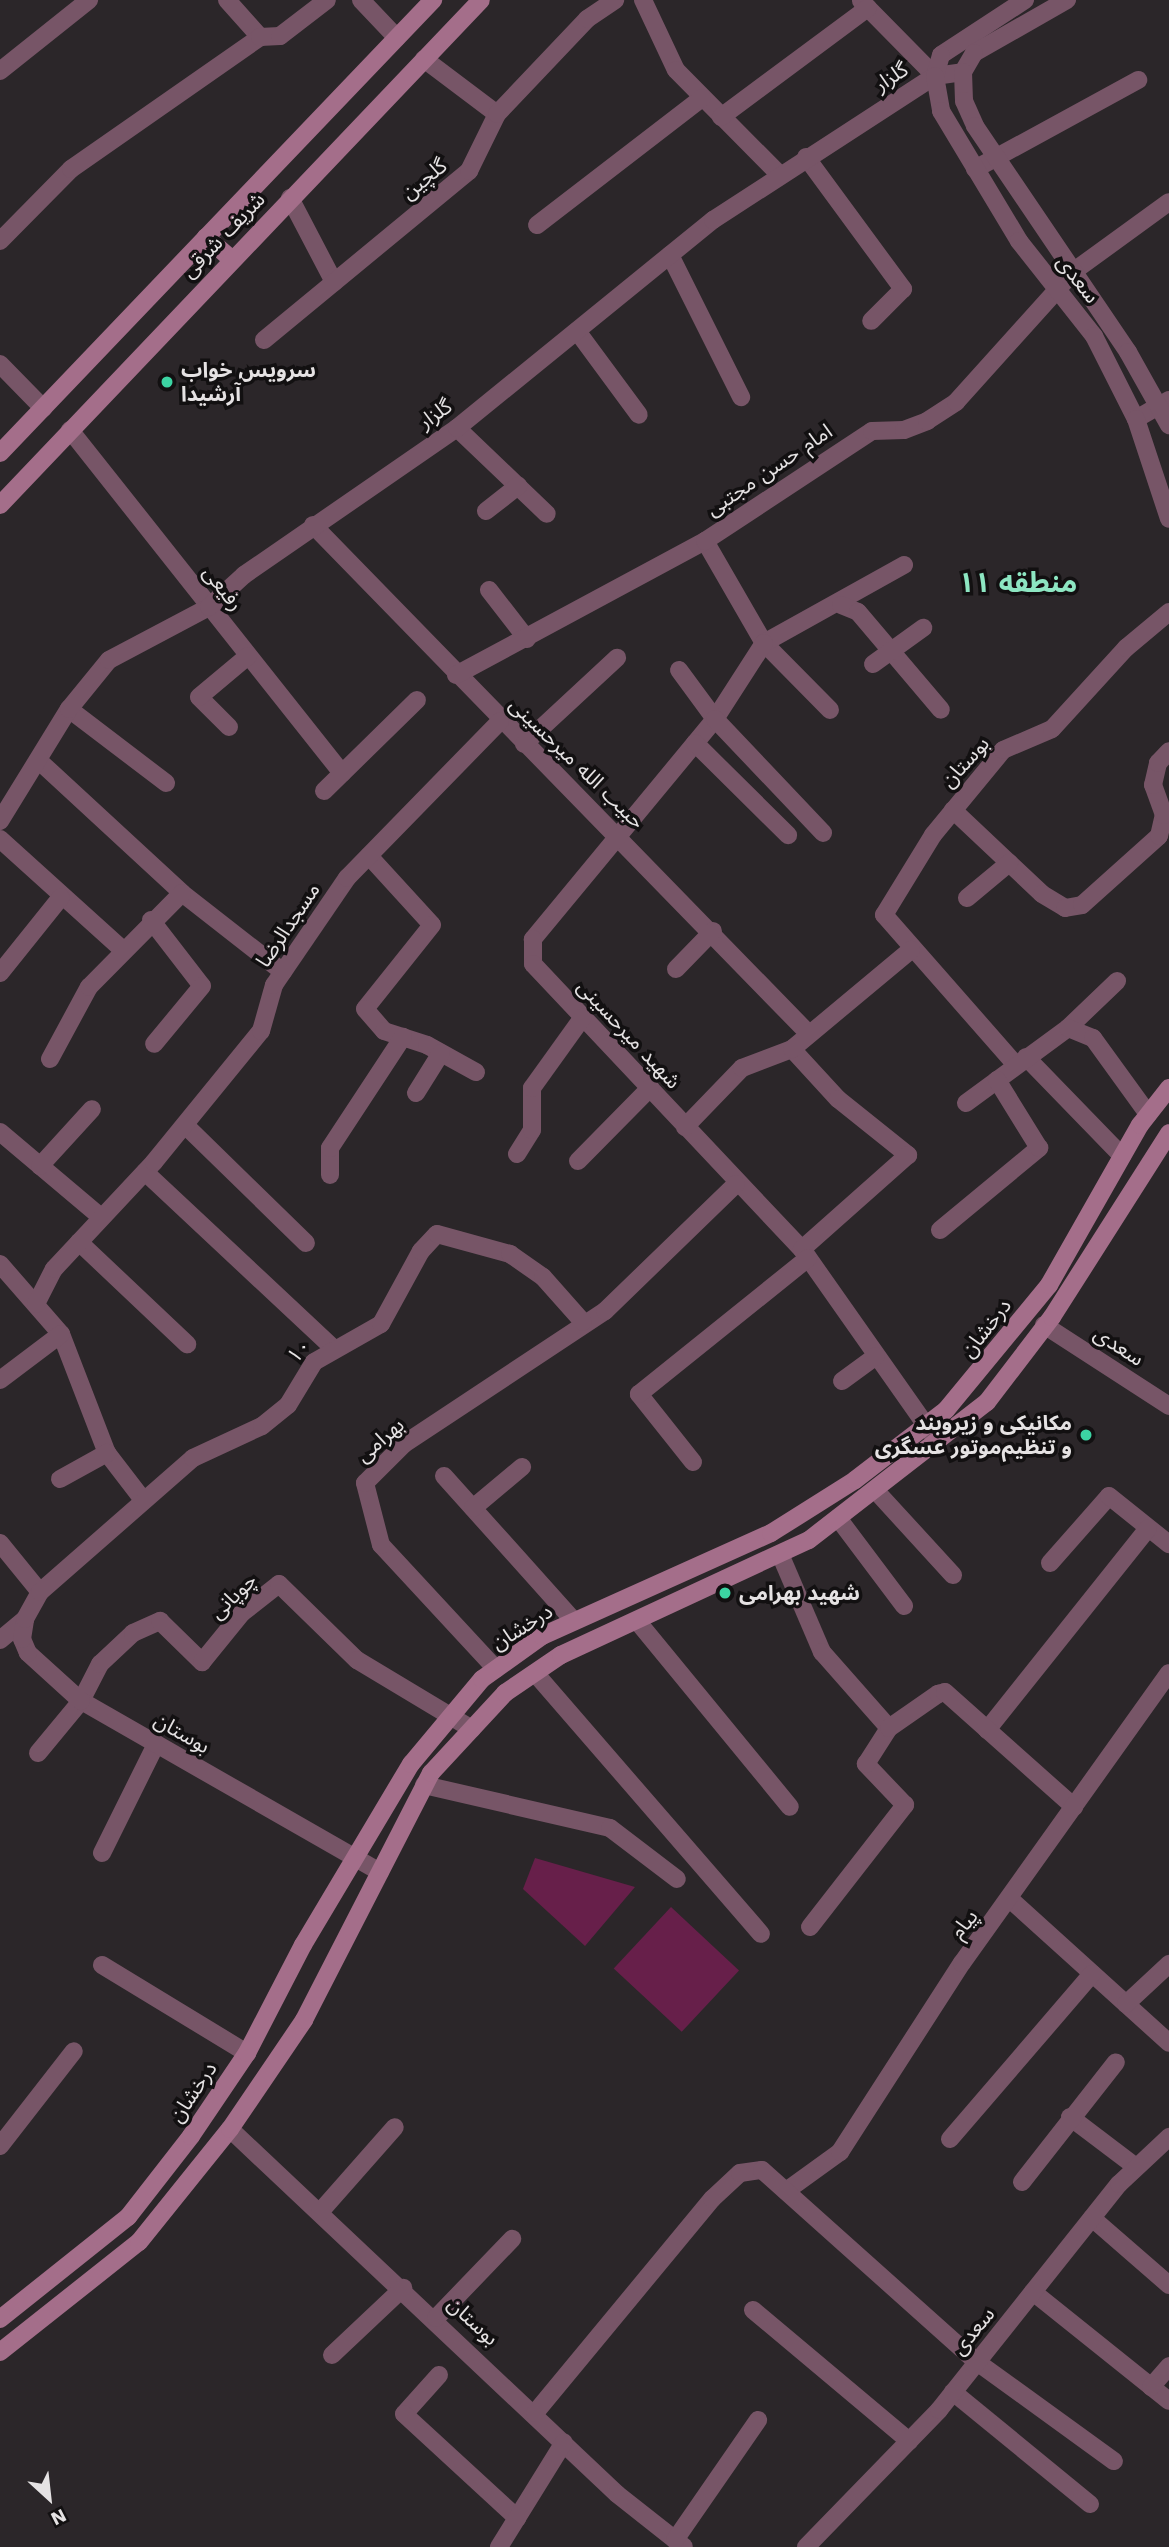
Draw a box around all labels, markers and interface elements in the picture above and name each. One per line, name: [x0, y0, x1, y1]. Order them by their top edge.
street label: گلزار: [869, 57, 913, 97]
street label: گلچین: [396, 153, 452, 205]
street label: شریف شرقی: [176, 187, 270, 283]
street label: سعدی: [1051, 250, 1105, 308]
place label: سرویس خواب آرشیدا: [181, 357, 316, 407]
marker: سرویس خواب آرشیدا: [159, 374, 175, 390]
street label: گلزار: [413, 394, 457, 434]
street label: امام حسن مجتبی: [701, 418, 837, 522]
street label: رفیعی: [197, 560, 249, 616]
district label: منطقه ۱۱: [959, 566, 1077, 600]
street label: حبیب الله میرحسینی: [504, 692, 650, 834]
street label: بوستان: [935, 731, 995, 793]
street label: مسجدالرضا: [251, 878, 325, 972]
street label: شهید میرحسینی: [572, 974, 686, 1094]
street label: درخشان: [955, 1294, 1017, 1362]
street label: سعدی: [1089, 1321, 1149, 1371]
street label: ۱۰: [282, 1334, 316, 1368]
place label: مکانیکی و زیروبند و تنظیم‌موتور عسگری: [875, 1410, 1072, 1460]
street label: بهرامی: [351, 1412, 409, 1468]
marker: مکانیکی و زیروبند و تنظیم‌موتور عسگری: [1078, 1427, 1094, 1443]
street label: چوپانی: [204, 1568, 262, 1624]
place label: شهید بهرامی: [739, 1580, 860, 1606]
marker: شهید بهرامی: [717, 1585, 733, 1601]
street label: درخشان: [487, 1598, 557, 1656]
street label: بوستان: [150, 1707, 214, 1759]
street label: پیام: [945, 1904, 983, 1944]
street label: درخشان: [164, 2057, 222, 2127]
street label: بوستان: [442, 2291, 504, 2351]
street label: سعدی: [946, 2302, 1000, 2360]
north arrow: [14, 2463, 84, 2533]
text: N: [47, 2504, 70, 2531]

